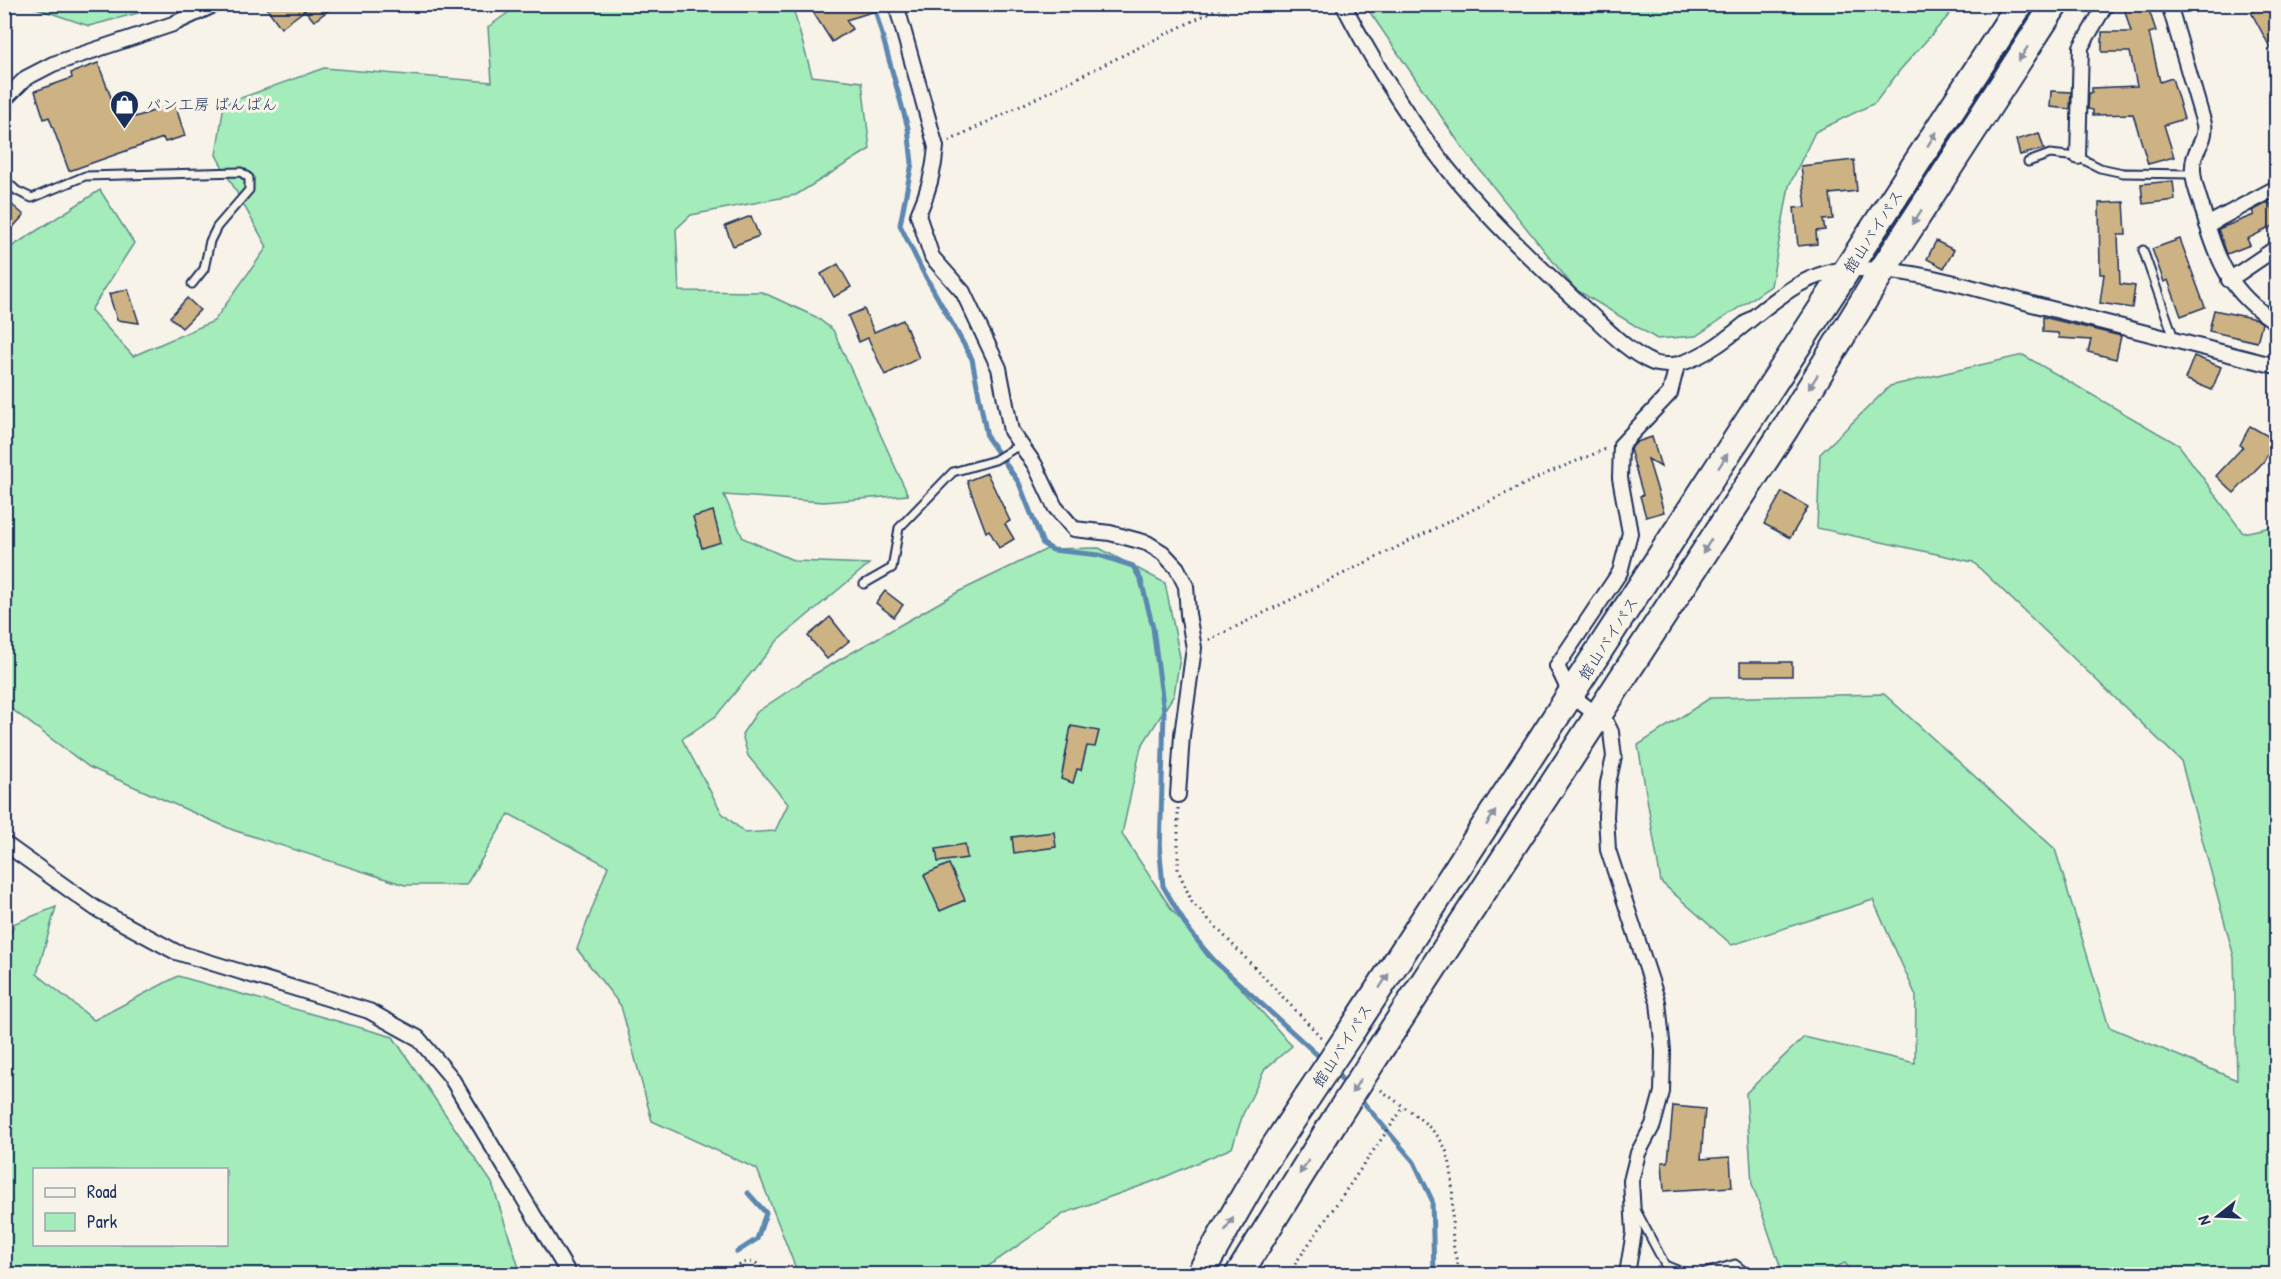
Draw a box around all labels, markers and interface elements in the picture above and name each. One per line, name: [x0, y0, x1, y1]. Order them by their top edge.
one-way arrow: [2017, 45, 2029, 61]
shop icon: パン工房 ばんぱん: [109, 88, 141, 130]
place label: パン工房 ばんぱん: [146, 93, 278, 115]
one-way arrow: [1927, 131, 1938, 147]
street label: 館山バイパス: [1838, 185, 1908, 277]
one-way arrow: [1911, 209, 1923, 225]
one-way arrow: [1808, 374, 1819, 390]
one-way arrow: [1717, 453, 1728, 469]
one-way arrow: [1702, 538, 1713, 554]
street label: 館山バイパス: [1573, 592, 1643, 684]
one-way arrow: [1485, 810, 1496, 826]
one-way arrow: [1378, 973, 1389, 989]
street label: 館山バイパス: [1307, 999, 1377, 1091]
one-way arrow: [1351, 1078, 1362, 1094]
one-way arrow: [1299, 1159, 1310, 1175]
legend: [33, 1168, 228, 1246]
text: Road: [87, 1179, 117, 1204]
north arrow: [2188, 1186, 2248, 1246]
text: Park: [87, 1209, 118, 1234]
text: N: [2192, 1213, 2216, 1228]
one-way arrow: [1223, 1216, 1234, 1232]

